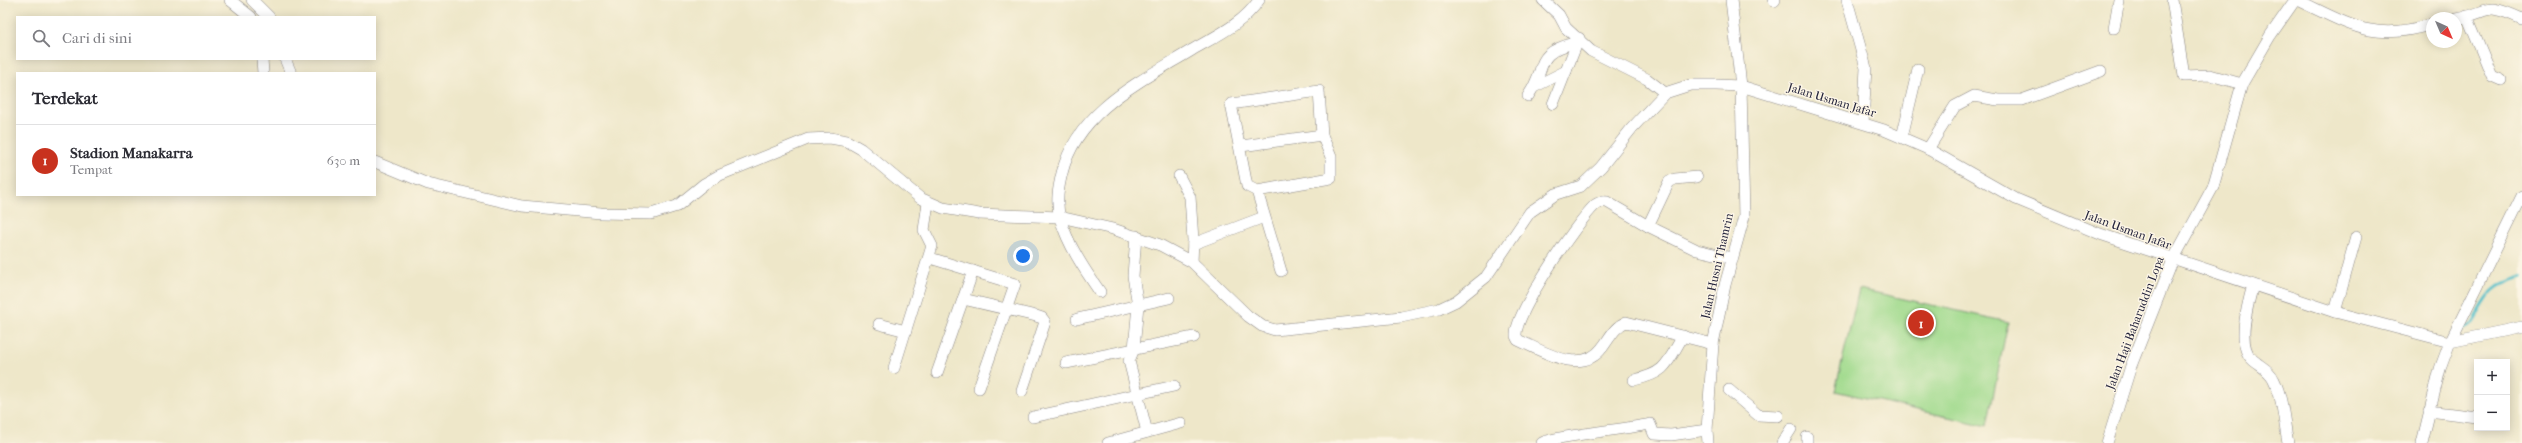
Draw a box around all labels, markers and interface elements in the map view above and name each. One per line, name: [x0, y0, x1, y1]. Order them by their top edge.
north arrow: [2426, 12, 2462, 48]
search box: [16, 16, 376, 60]
icon: search: [30, 27, 52, 49]
text: Cari di sini: [62, 29, 132, 47]
street label: Jalan Usman Jafar: [1785, 80, 1879, 120]
text: Terdekat: [32, 88, 98, 108]
text: Stadion Manakarra: [70, 144, 193, 162]
text: 1: [43, 153, 47, 168]
text: 630 m: [327, 153, 360, 168]
text: Tempat: [70, 162, 113, 177]
street label: Jalan Usman Jafar: [2082, 207, 2174, 253]
street label: Jalan Husni Thamrin: [1698, 212, 1736, 321]
your location: [1013, 246, 1033, 266]
street label: Jalan Haji Baharuddin Lopa: [2103, 254, 2167, 393]
pin: 1: [1908, 308, 1934, 338]
map controls: [2474, 359, 2510, 431]
button: +: [2474, 359, 2510, 395]
button: −: [2474, 395, 2510, 431]

